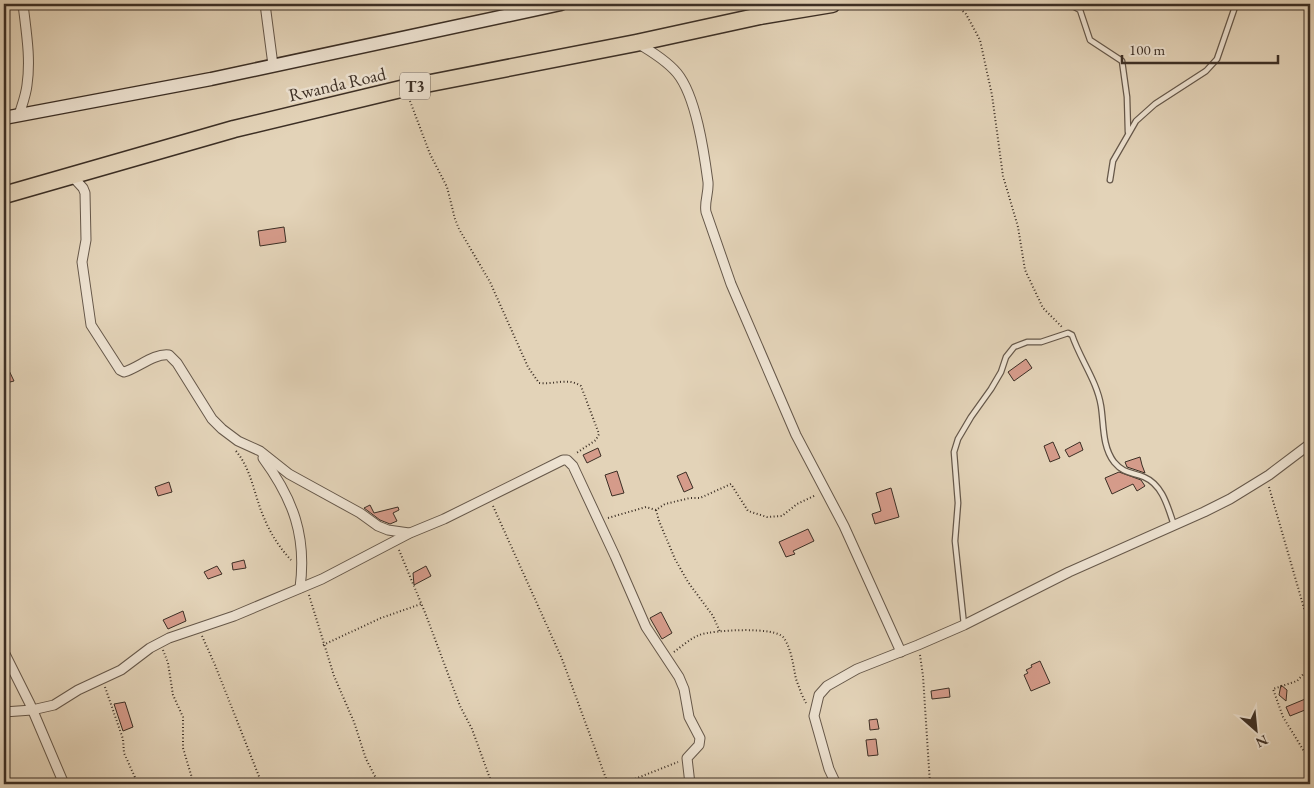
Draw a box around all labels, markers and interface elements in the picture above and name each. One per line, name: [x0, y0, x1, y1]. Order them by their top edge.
scale bar: [1122, 32, 1278, 64]
text: 100 m: [1129, 40, 1166, 59]
street label: Rwanda Road: [286, 61, 389, 106]
road number: T3: [400, 72, 430, 100]
north arrow: [1232, 706, 1282, 756]
text: N: [1252, 731, 1271, 752]

